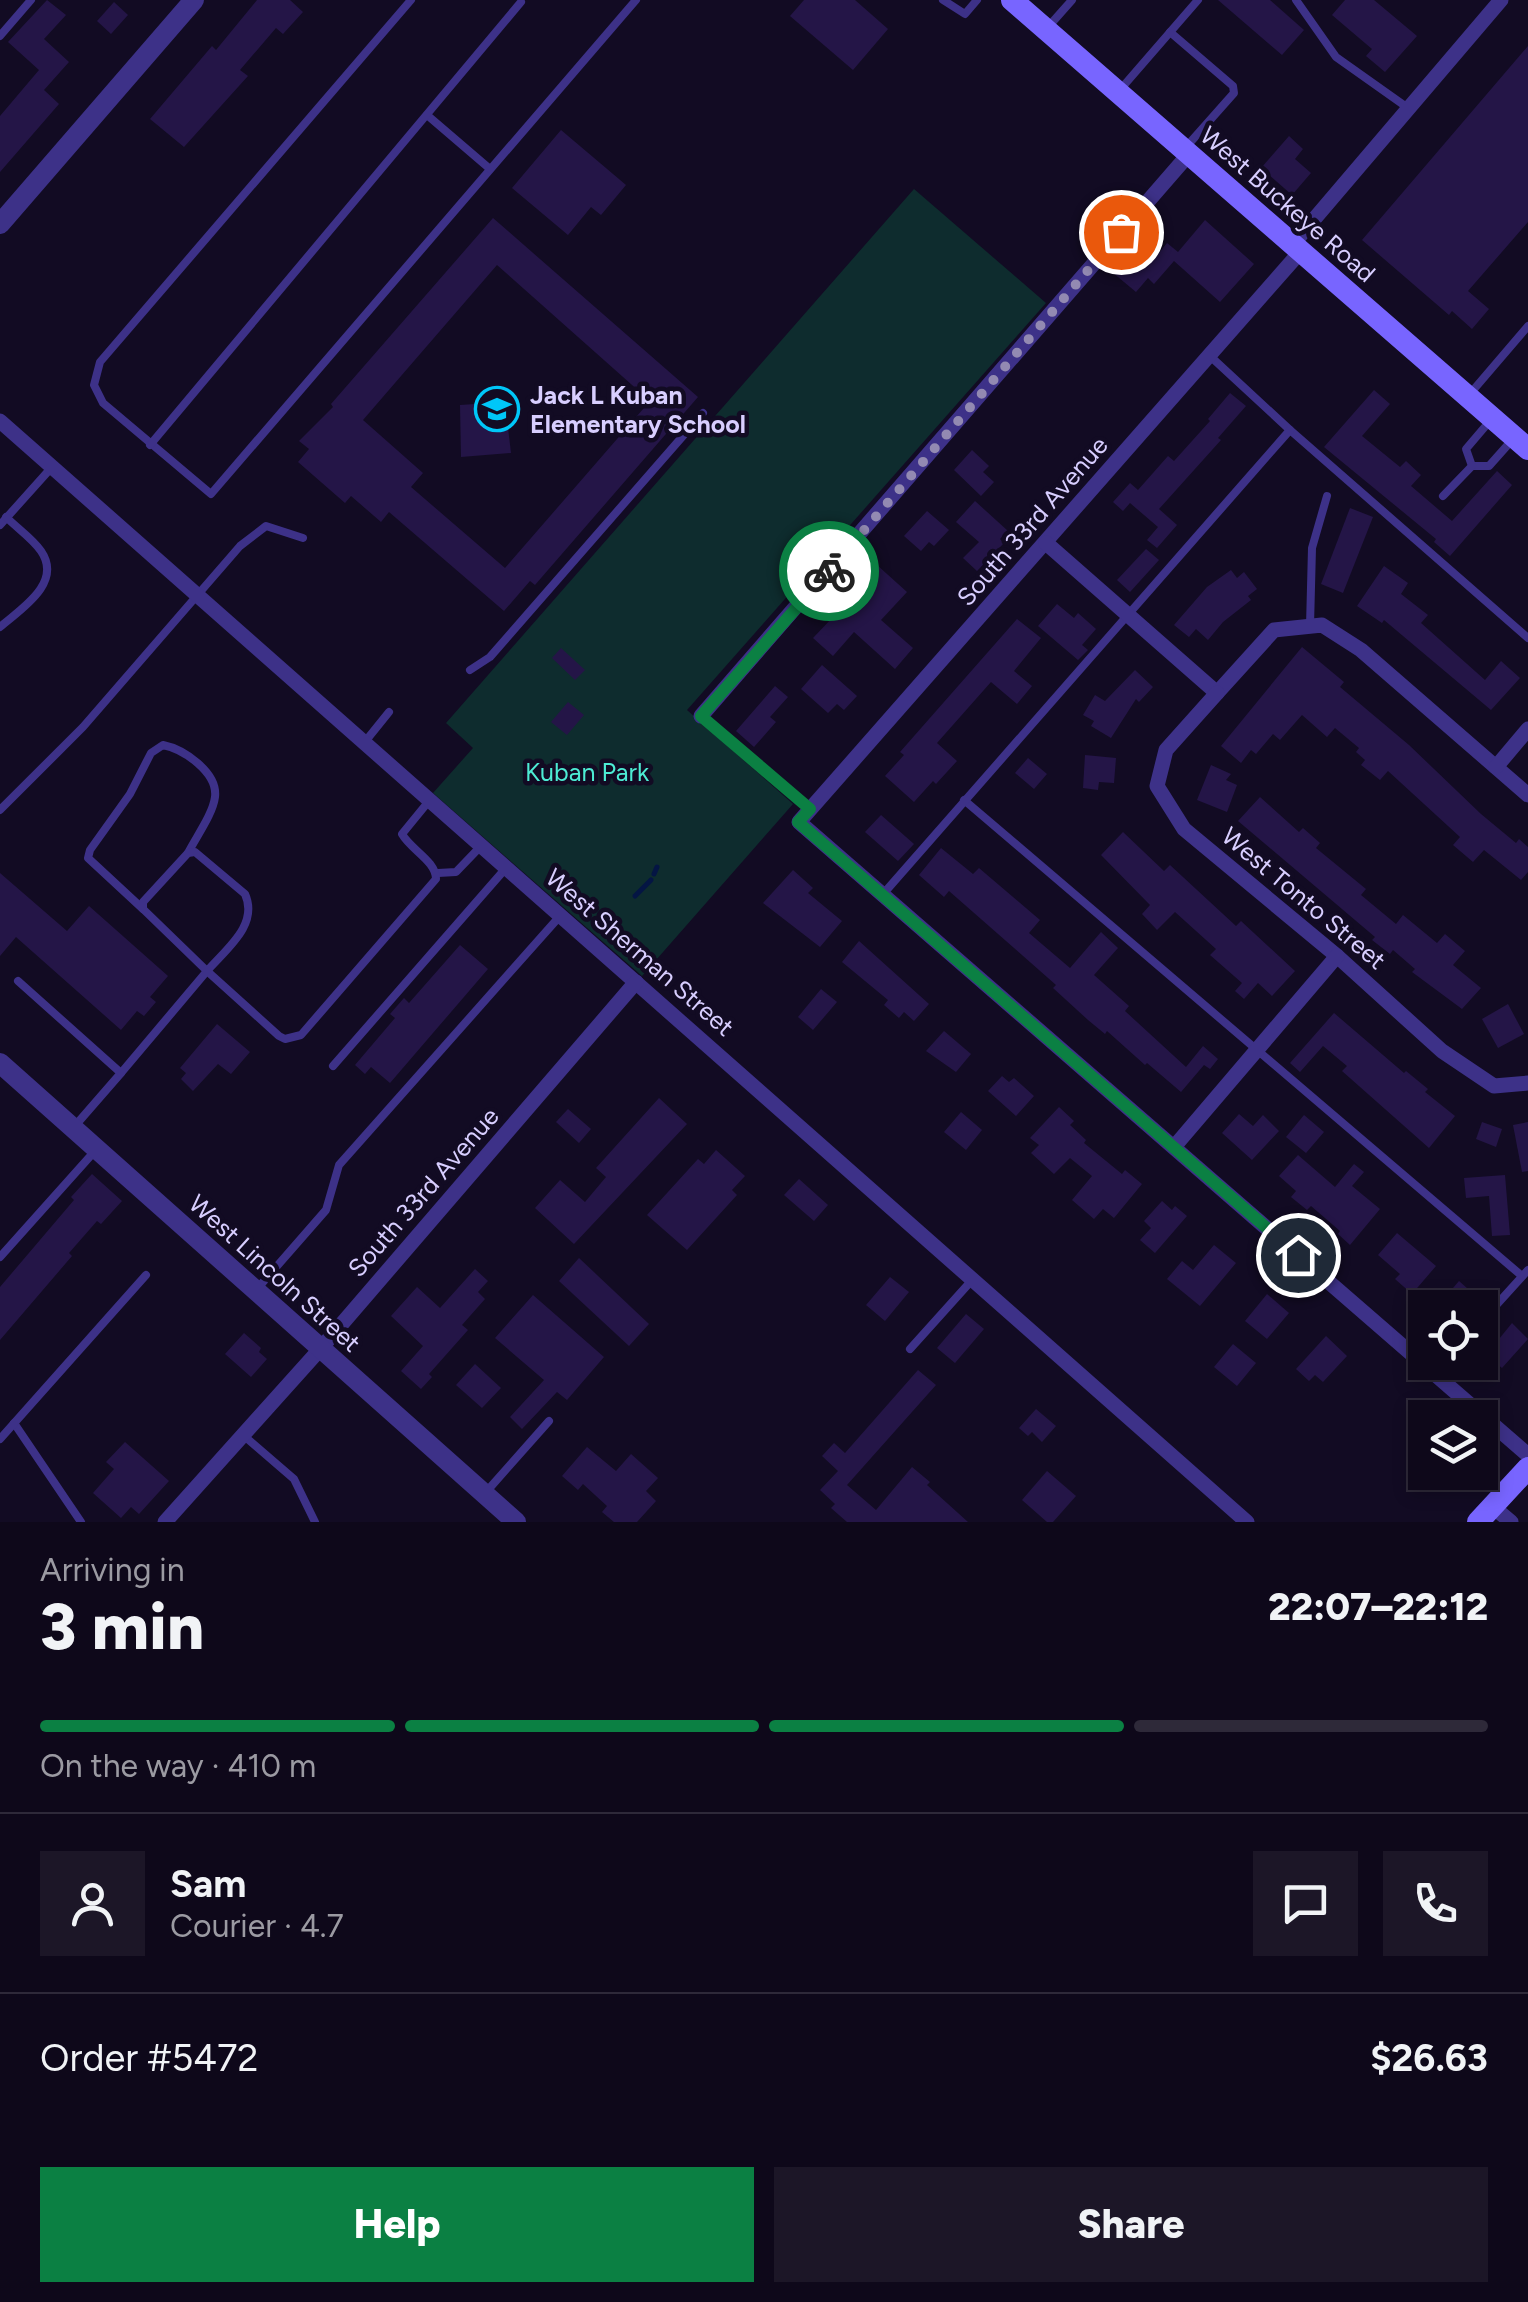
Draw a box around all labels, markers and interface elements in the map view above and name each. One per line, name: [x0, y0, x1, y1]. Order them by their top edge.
street label: West Buckeye Road: [1194, 120, 1382, 288]
pin: [1079, 190, 1164, 275]
icon: bag: [1094, 205, 1149, 260]
place label: Jack L Kuban Elementary School: [530, 380, 746, 439]
school or university icon: Jack L Kuban Elementary School: [474, 386, 520, 432]
street label: South 33rd Avenue: [950, 430, 1114, 612]
courier: [779, 521, 879, 621]
icon: bike: [802, 544, 857, 599]
park label: Kuban Park: [525, 757, 650, 787]
street label: West Tonto Street: [1216, 821, 1392, 975]
street label: West Sherman Street: [540, 862, 740, 1042]
street label: South 33rd Avenue: [341, 1101, 505, 1283]
street label: West Lincoln Street: [183, 1188, 367, 1358]
pin: [1256, 1213, 1341, 1298]
icon: home: [1271, 1228, 1326, 1283]
map controls: [1408, 1290, 1498, 1490]
button: locate: [1408, 1290, 1498, 1380]
button: layers: [1408, 1400, 1498, 1490]
text: Arriving in: [40, 1551, 185, 1589]
text: 22:07–22:12: [1268, 1584, 1488, 1630]
text: 3 min: [40, 1587, 204, 1665]
text: On the way · 410 m: [40, 1747, 316, 1785]
button: person: [40, 1851, 145, 1956]
button: chat: [1253, 1851, 1358, 1956]
button: phone: [1383, 1851, 1488, 1956]
text: Sam: [170, 1861, 246, 1907]
text: Courier · 4.7: [170, 1907, 344, 1945]
text: Order #5472: [40, 2035, 259, 2081]
text: $26.63: [1370, 2035, 1488, 2081]
button: Help: [40, 2167, 754, 2282]
button: Share: [774, 2167, 1488, 2282]

